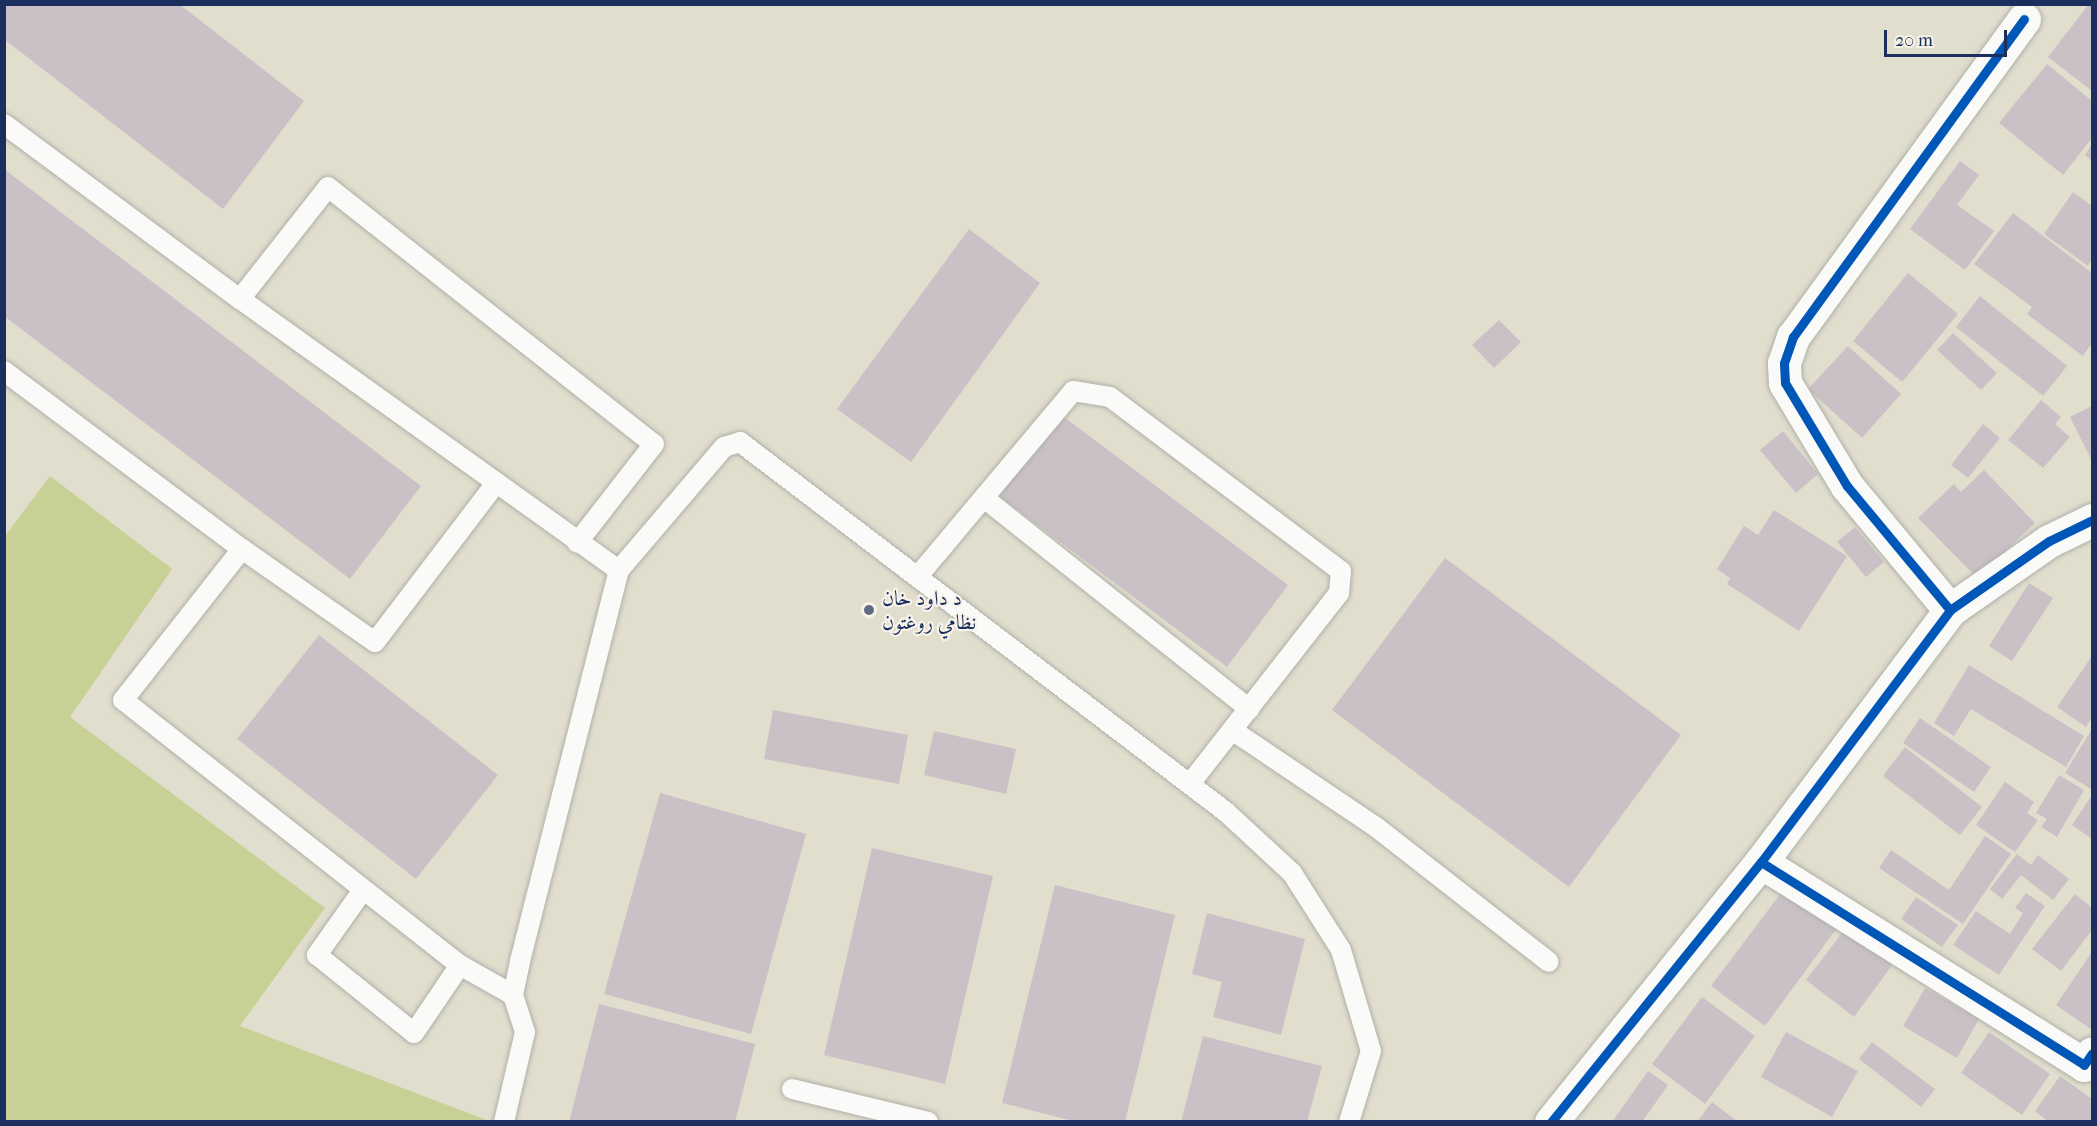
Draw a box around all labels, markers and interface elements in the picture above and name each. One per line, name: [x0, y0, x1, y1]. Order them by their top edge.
scale bar: [1887, 18, 2010, 56]
text: 20 m: [1895, 30, 1933, 51]
place label: د داود خان نظامي روغتون: [882, 585, 976, 635]
marker: د داود خان نظامي روغتون: [860, 601, 878, 619]

